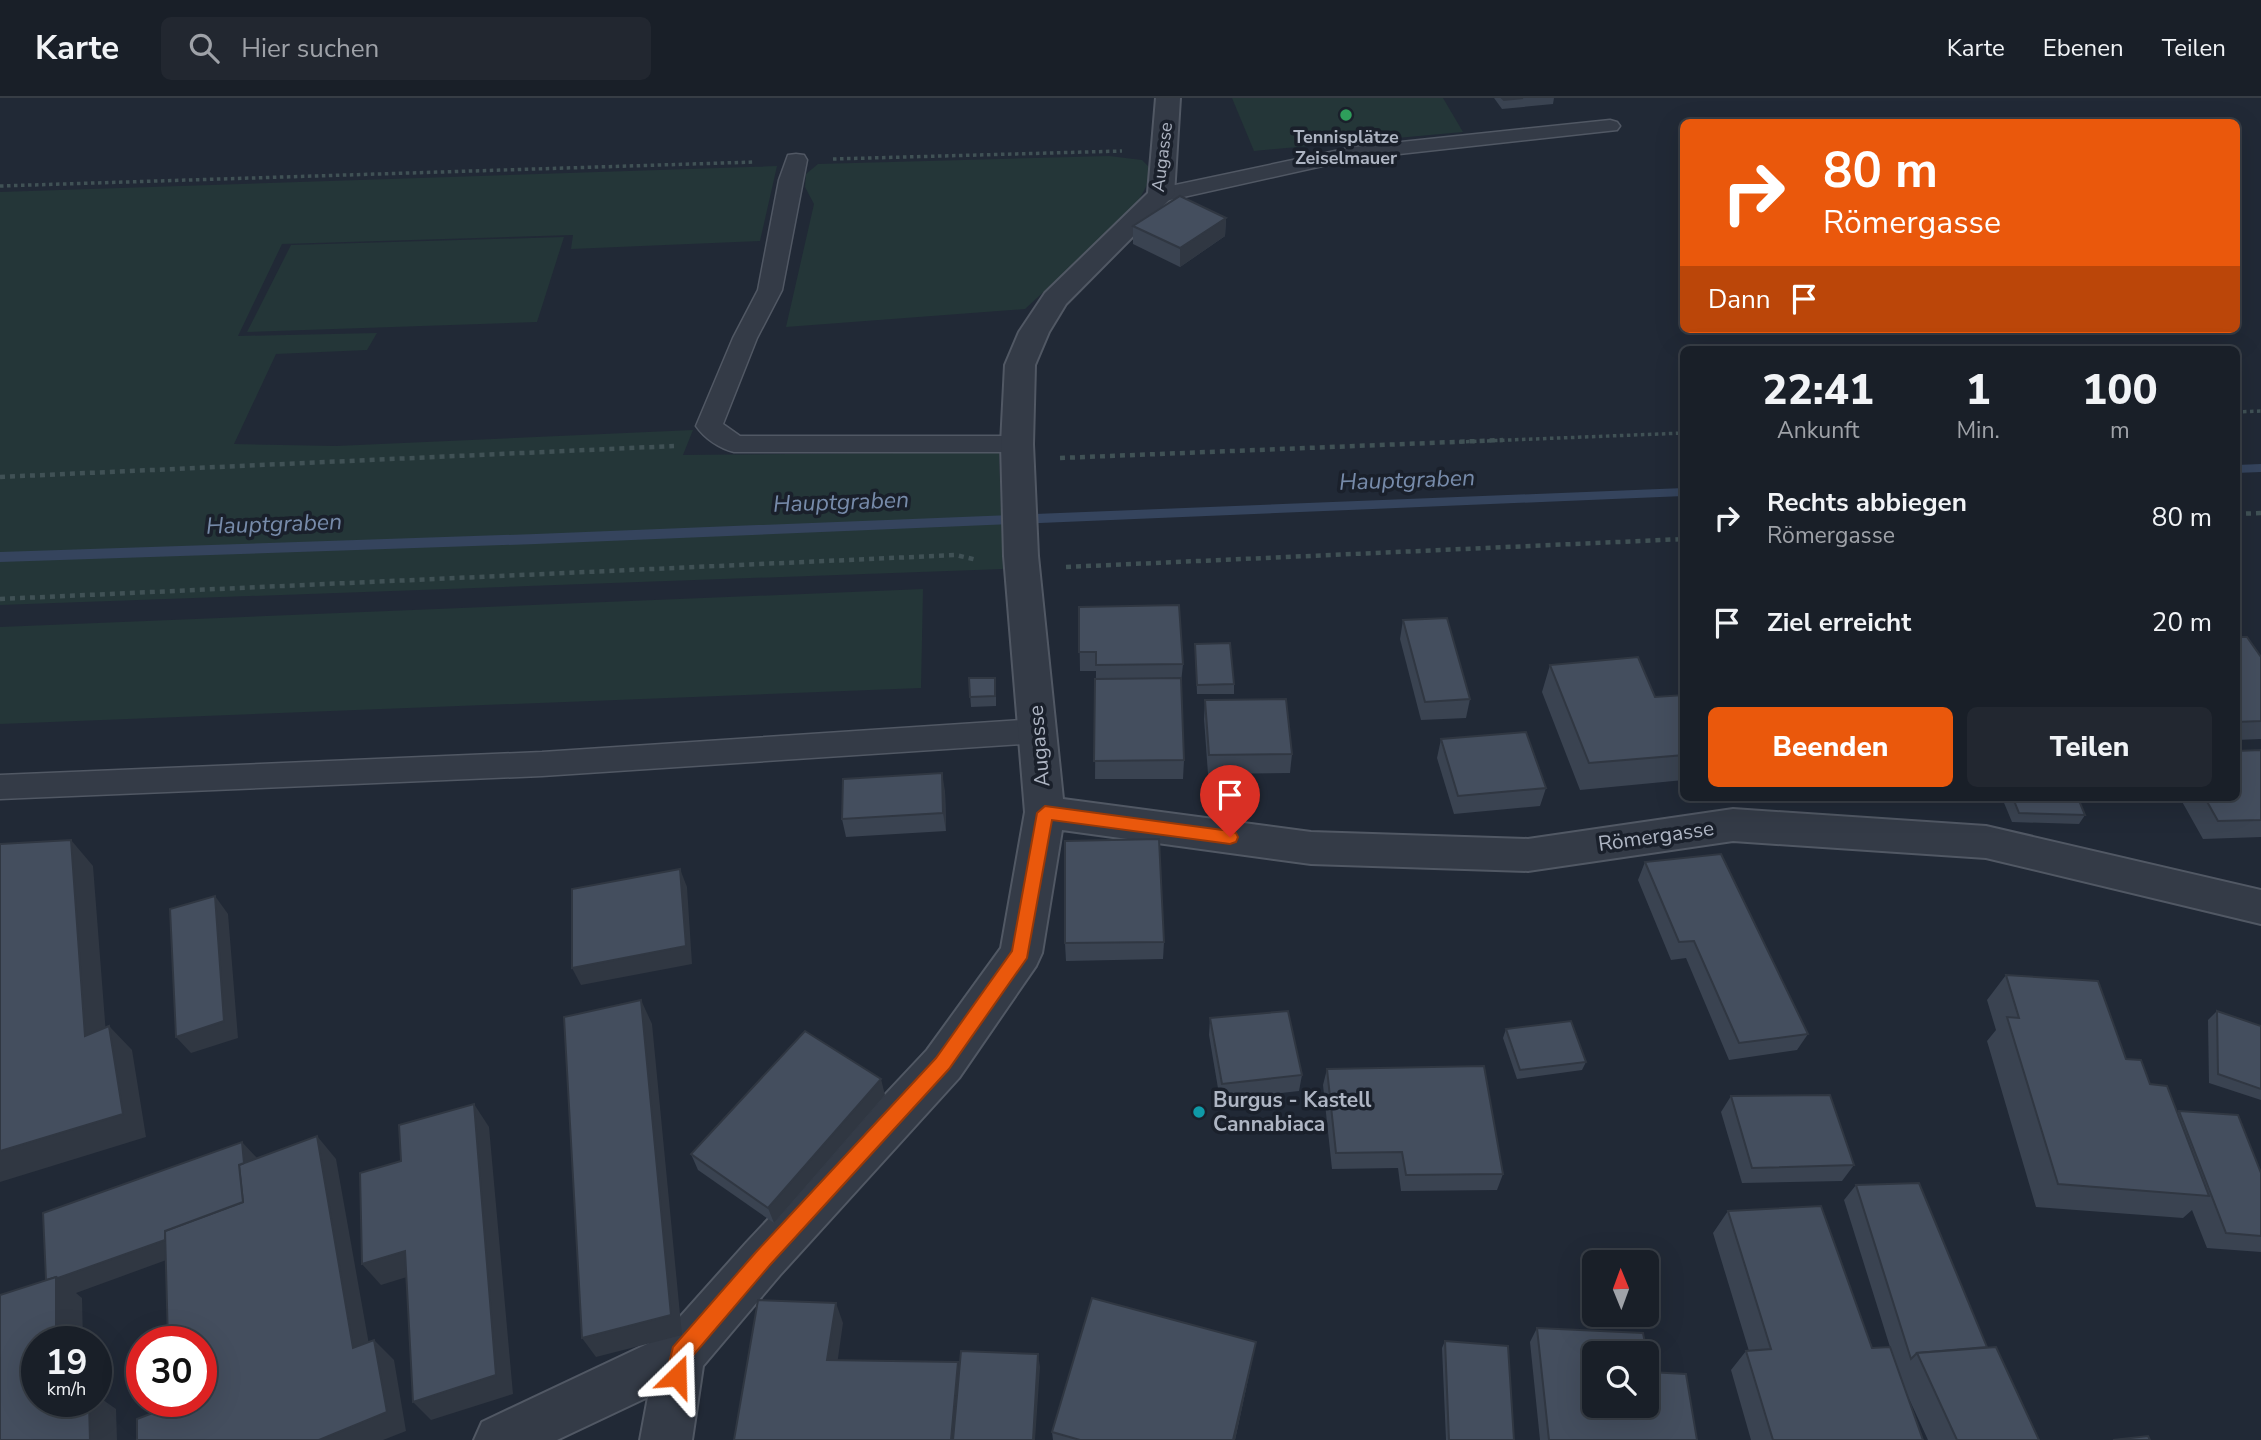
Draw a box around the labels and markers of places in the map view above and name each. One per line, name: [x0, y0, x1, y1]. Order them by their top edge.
marker: Tennisplätze Zeiselmauer: [1338, 107, 1354, 123]
place label: Tennisplätze Zeiselmauer: [1293, 125, 1399, 170]
pin: [1200, 765, 1260, 837]
place label: Burgus - Kastell Cannabiaca: [1213, 1086, 1372, 1138]
marker: Burgus - Kastell Cannabiaca: [1191, 1104, 1207, 1120]

